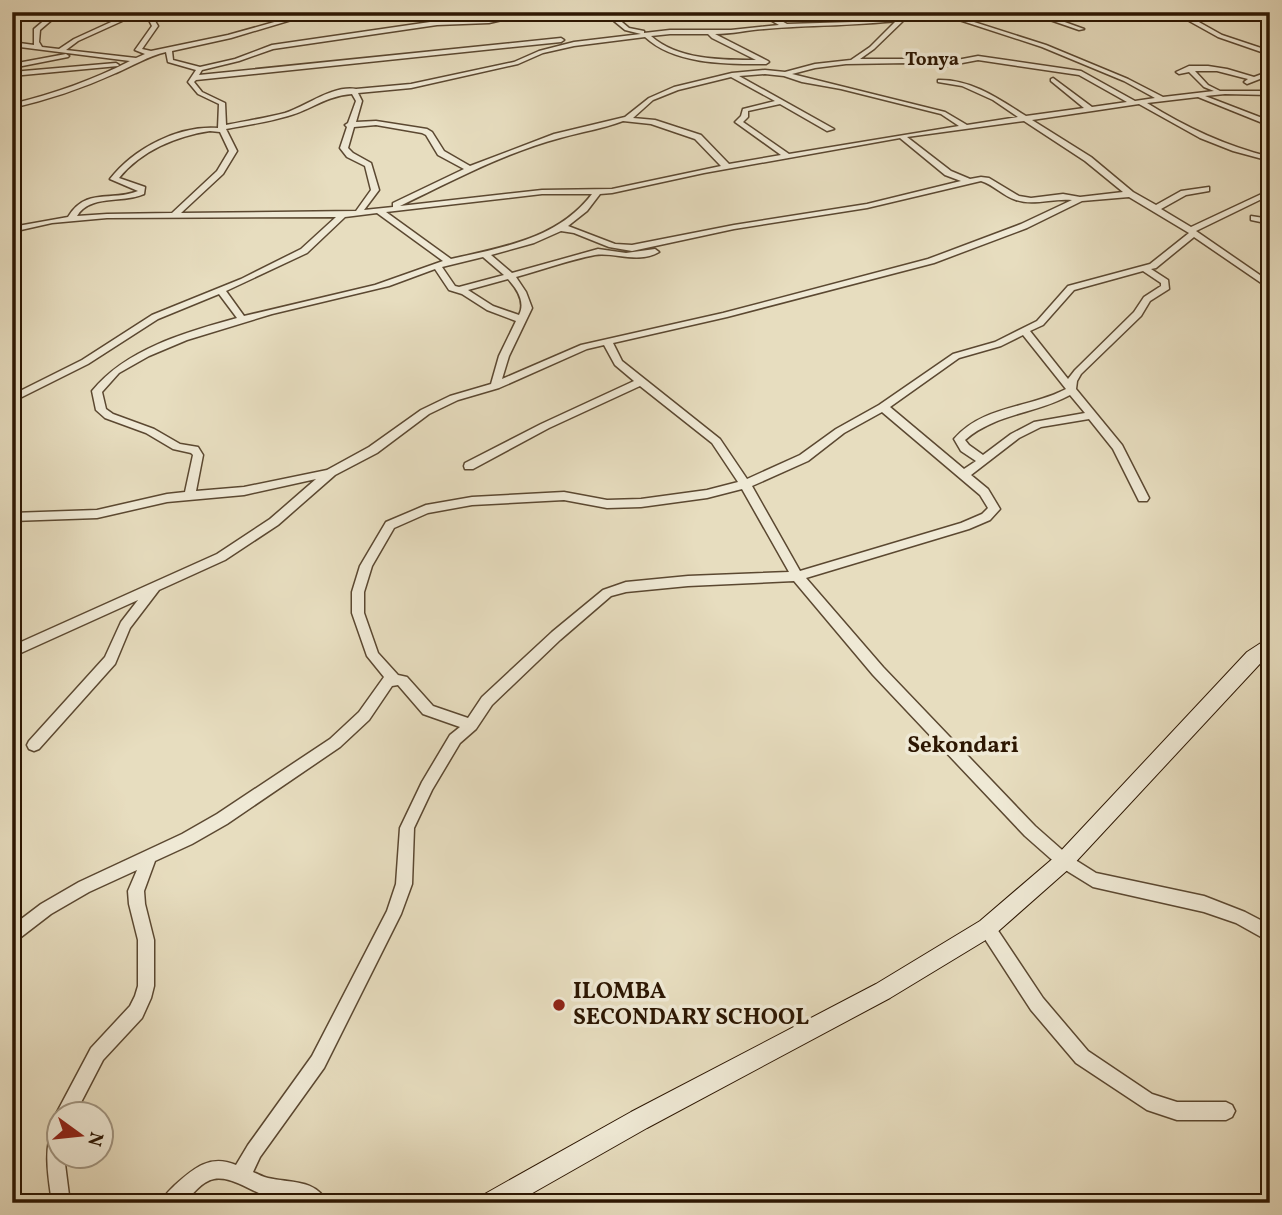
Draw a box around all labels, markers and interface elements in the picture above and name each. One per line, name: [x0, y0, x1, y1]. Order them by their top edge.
district label: Tonya: [905, 47, 959, 73]
district label: Sekondari: [907, 730, 1019, 762]
place label: ILOMBA SECONDARY SCHOOL: [573, 976, 809, 1034]
marker: ILOMBA SECONDARY SCHOOL: [551, 997, 567, 1013]
north arrow: [46, 1100, 116, 1170]
text: N: [80, 1129, 109, 1149]

